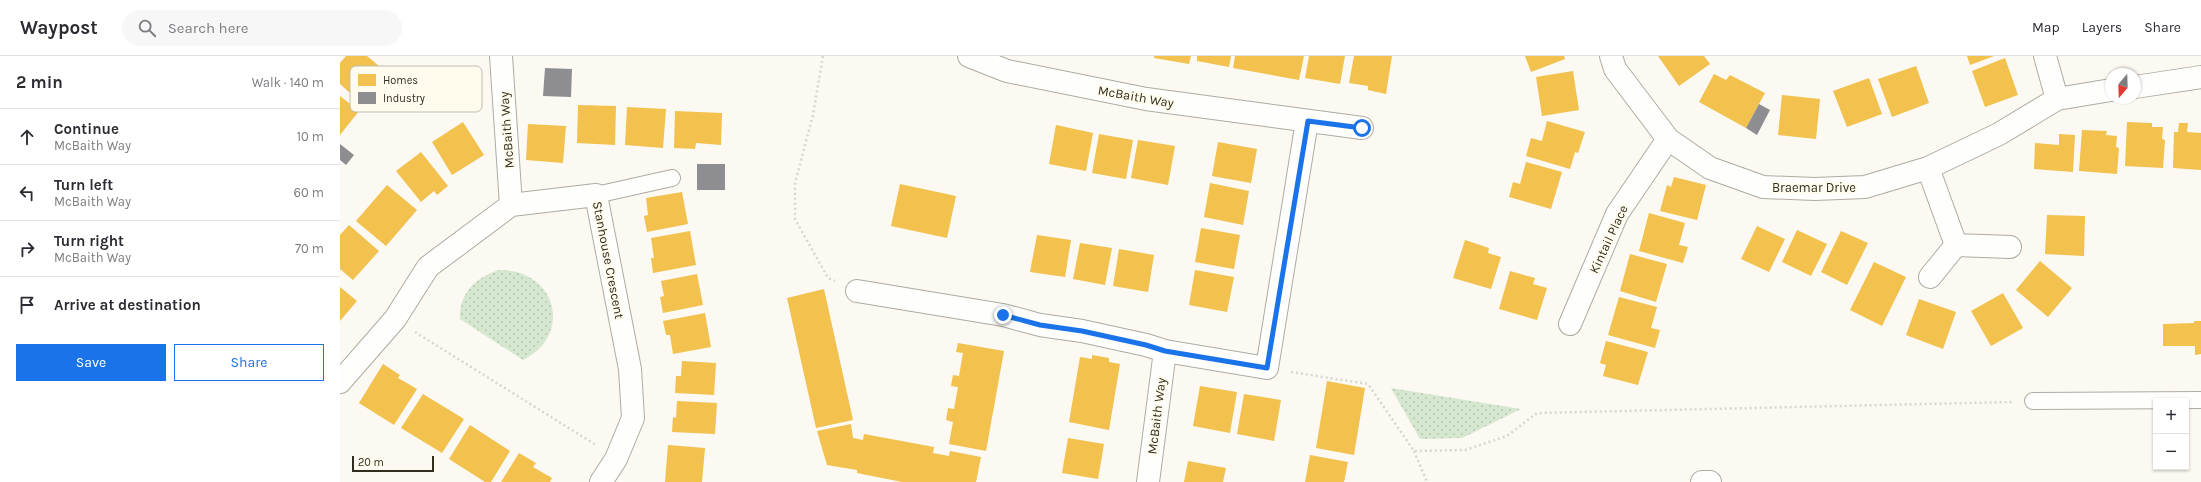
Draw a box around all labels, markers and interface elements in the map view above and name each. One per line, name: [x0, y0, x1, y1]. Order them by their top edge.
search box: [122, 10, 402, 46]
text: Waypost: [20, 17, 98, 39]
icon: search: [136, 17, 158, 39]
text: Search here: [168, 19, 248, 37]
text: Map: [2032, 19, 2060, 36]
text: Layers: [2082, 19, 2122, 36]
text: Share: [2144, 19, 2181, 36]
legend: [350, 66, 482, 112]
north arrow: [2105, 68, 2141, 104]
text: 2 min: [16, 72, 63, 92]
text: Homes: [383, 74, 418, 87]
text: Walk · 140 m: [252, 75, 324, 90]
street label: McBaith Way: [1097, 82, 1175, 111]
street label: McBaith Way: [496, 91, 517, 169]
text: Industry: [383, 92, 425, 105]
route start: [1353, 119, 1371, 137]
text: Continue: [54, 120, 119, 138]
icon: ahead: [16, 126, 38, 148]
text: 10 m: [297, 129, 324, 144]
text: McBaith Way: [54, 138, 131, 153]
text: Turn left: [54, 176, 113, 194]
street label: Braemar Drive: [1772, 180, 1856, 195]
icon: left: [16, 182, 38, 204]
text: 60 m: [294, 185, 324, 200]
text: McBaith Way: [54, 194, 131, 209]
street label: Stanhouse Crescent: [590, 200, 627, 320]
street label: Kintail Place: [1586, 202, 1631, 276]
text: Turn right: [54, 232, 124, 250]
icon: right: [16, 238, 38, 260]
text: 70 m: [295, 241, 324, 256]
text: McBaith Way: [54, 250, 131, 265]
icon: arrive: [16, 294, 38, 316]
text: Arrive at destination: [54, 296, 201, 314]
route end: [994, 306, 1012, 324]
button: Save: [16, 344, 166, 381]
button: Share: [174, 344, 324, 381]
street label: McBaith Way: [1144, 377, 1169, 455]
map controls: [2153, 398, 2189, 470]
button: +: [2153, 398, 2189, 434]
button: −: [2153, 434, 2189, 470]
scale bar: [352, 454, 434, 473]
text: 20 m: [358, 456, 384, 469]

